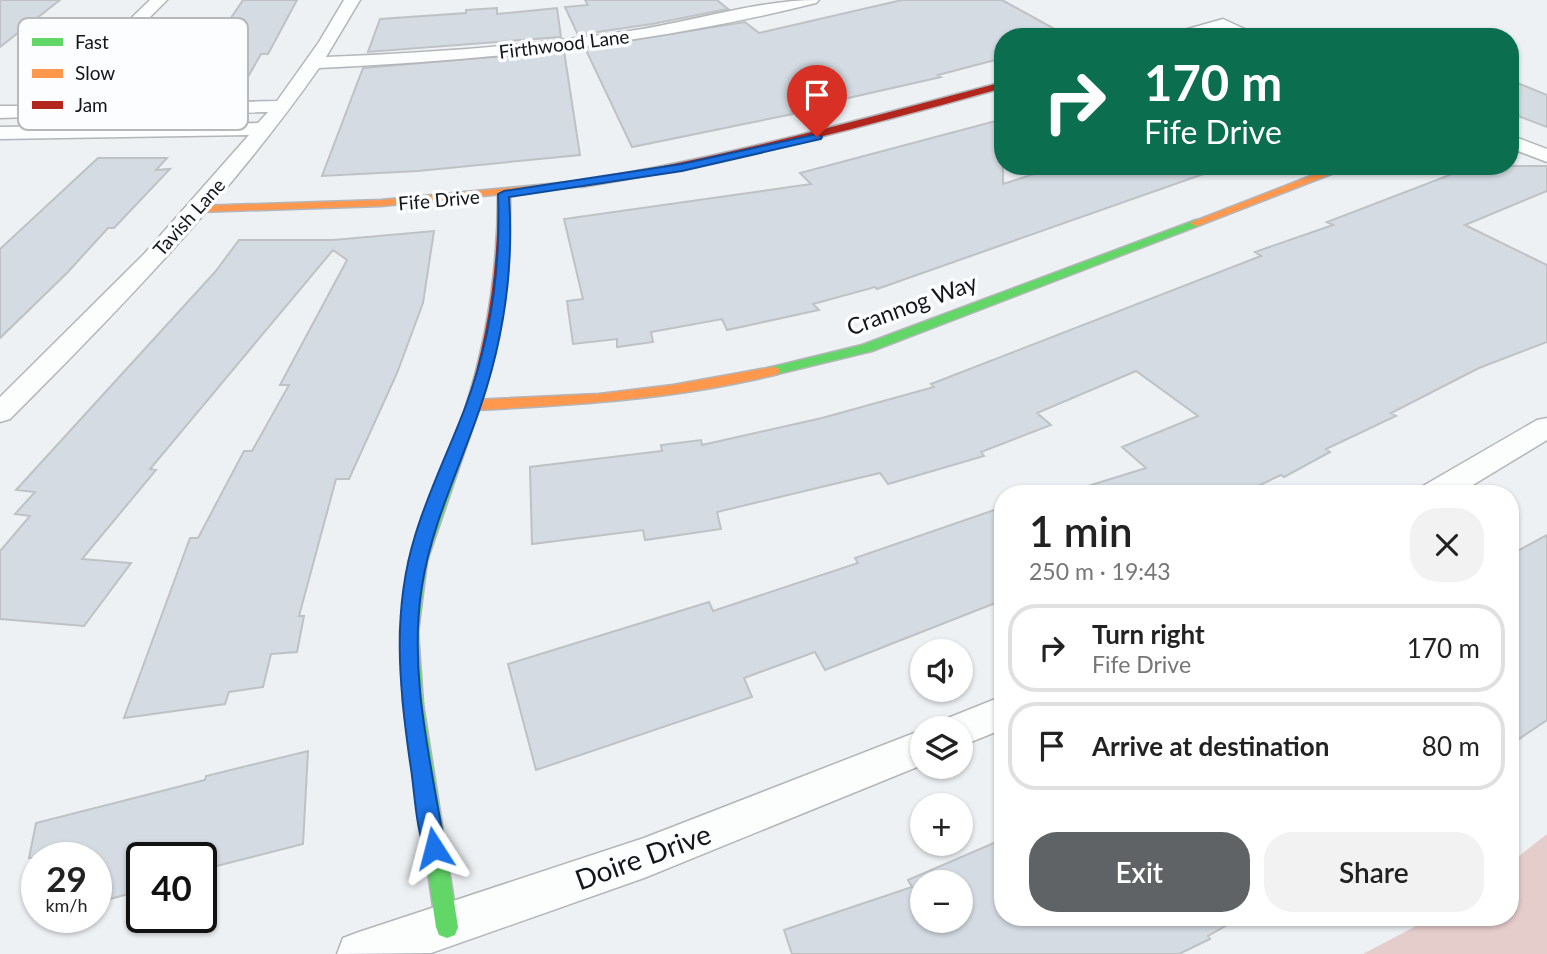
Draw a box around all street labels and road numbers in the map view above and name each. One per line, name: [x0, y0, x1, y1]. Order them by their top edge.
street label: Firthwood Lane: [497, 24, 630, 63]
street label: Tavish Lane: [148, 173, 229, 260]
street label: Fife Drive: [397, 184, 481, 215]
street label: Crannog Way: [843, 267, 981, 341]
street label: Doire Drive: [570, 816, 715, 896]

